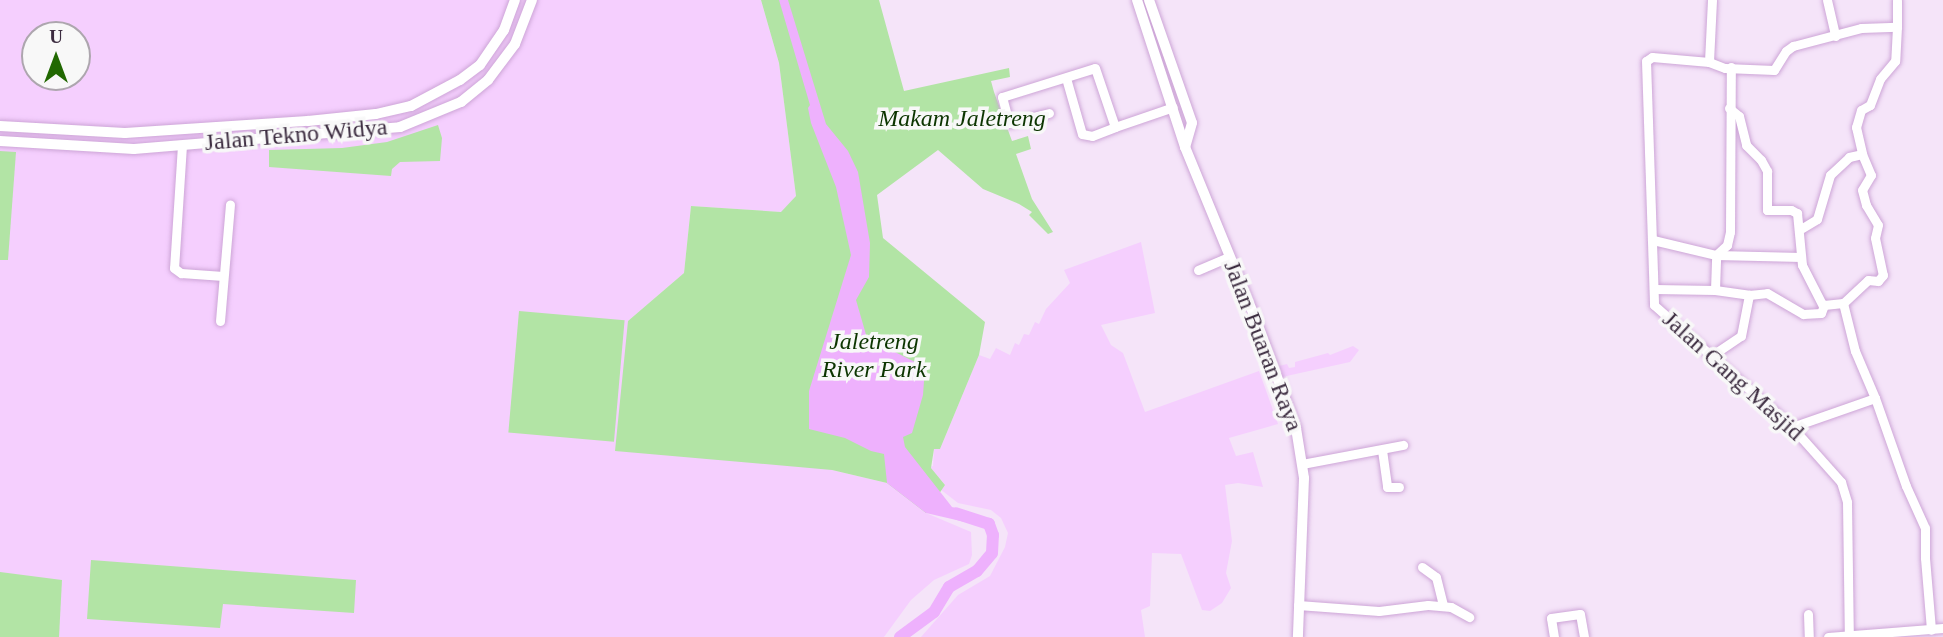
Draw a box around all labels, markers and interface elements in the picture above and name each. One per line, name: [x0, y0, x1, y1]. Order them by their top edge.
north arrow: [21, 21, 91, 91]
text: U: [49, 26, 63, 47]
park label: Makam Jaletreng: [878, 105, 1046, 133]
street label: Jalan Tekno Widya: [203, 113, 389, 157]
street label: Jalan Buaran Raya: [1217, 257, 1309, 435]
street label: Jalan Gang Masjid: [1656, 305, 1810, 447]
park label: Jaletreng River Park: [822, 328, 926, 384]

